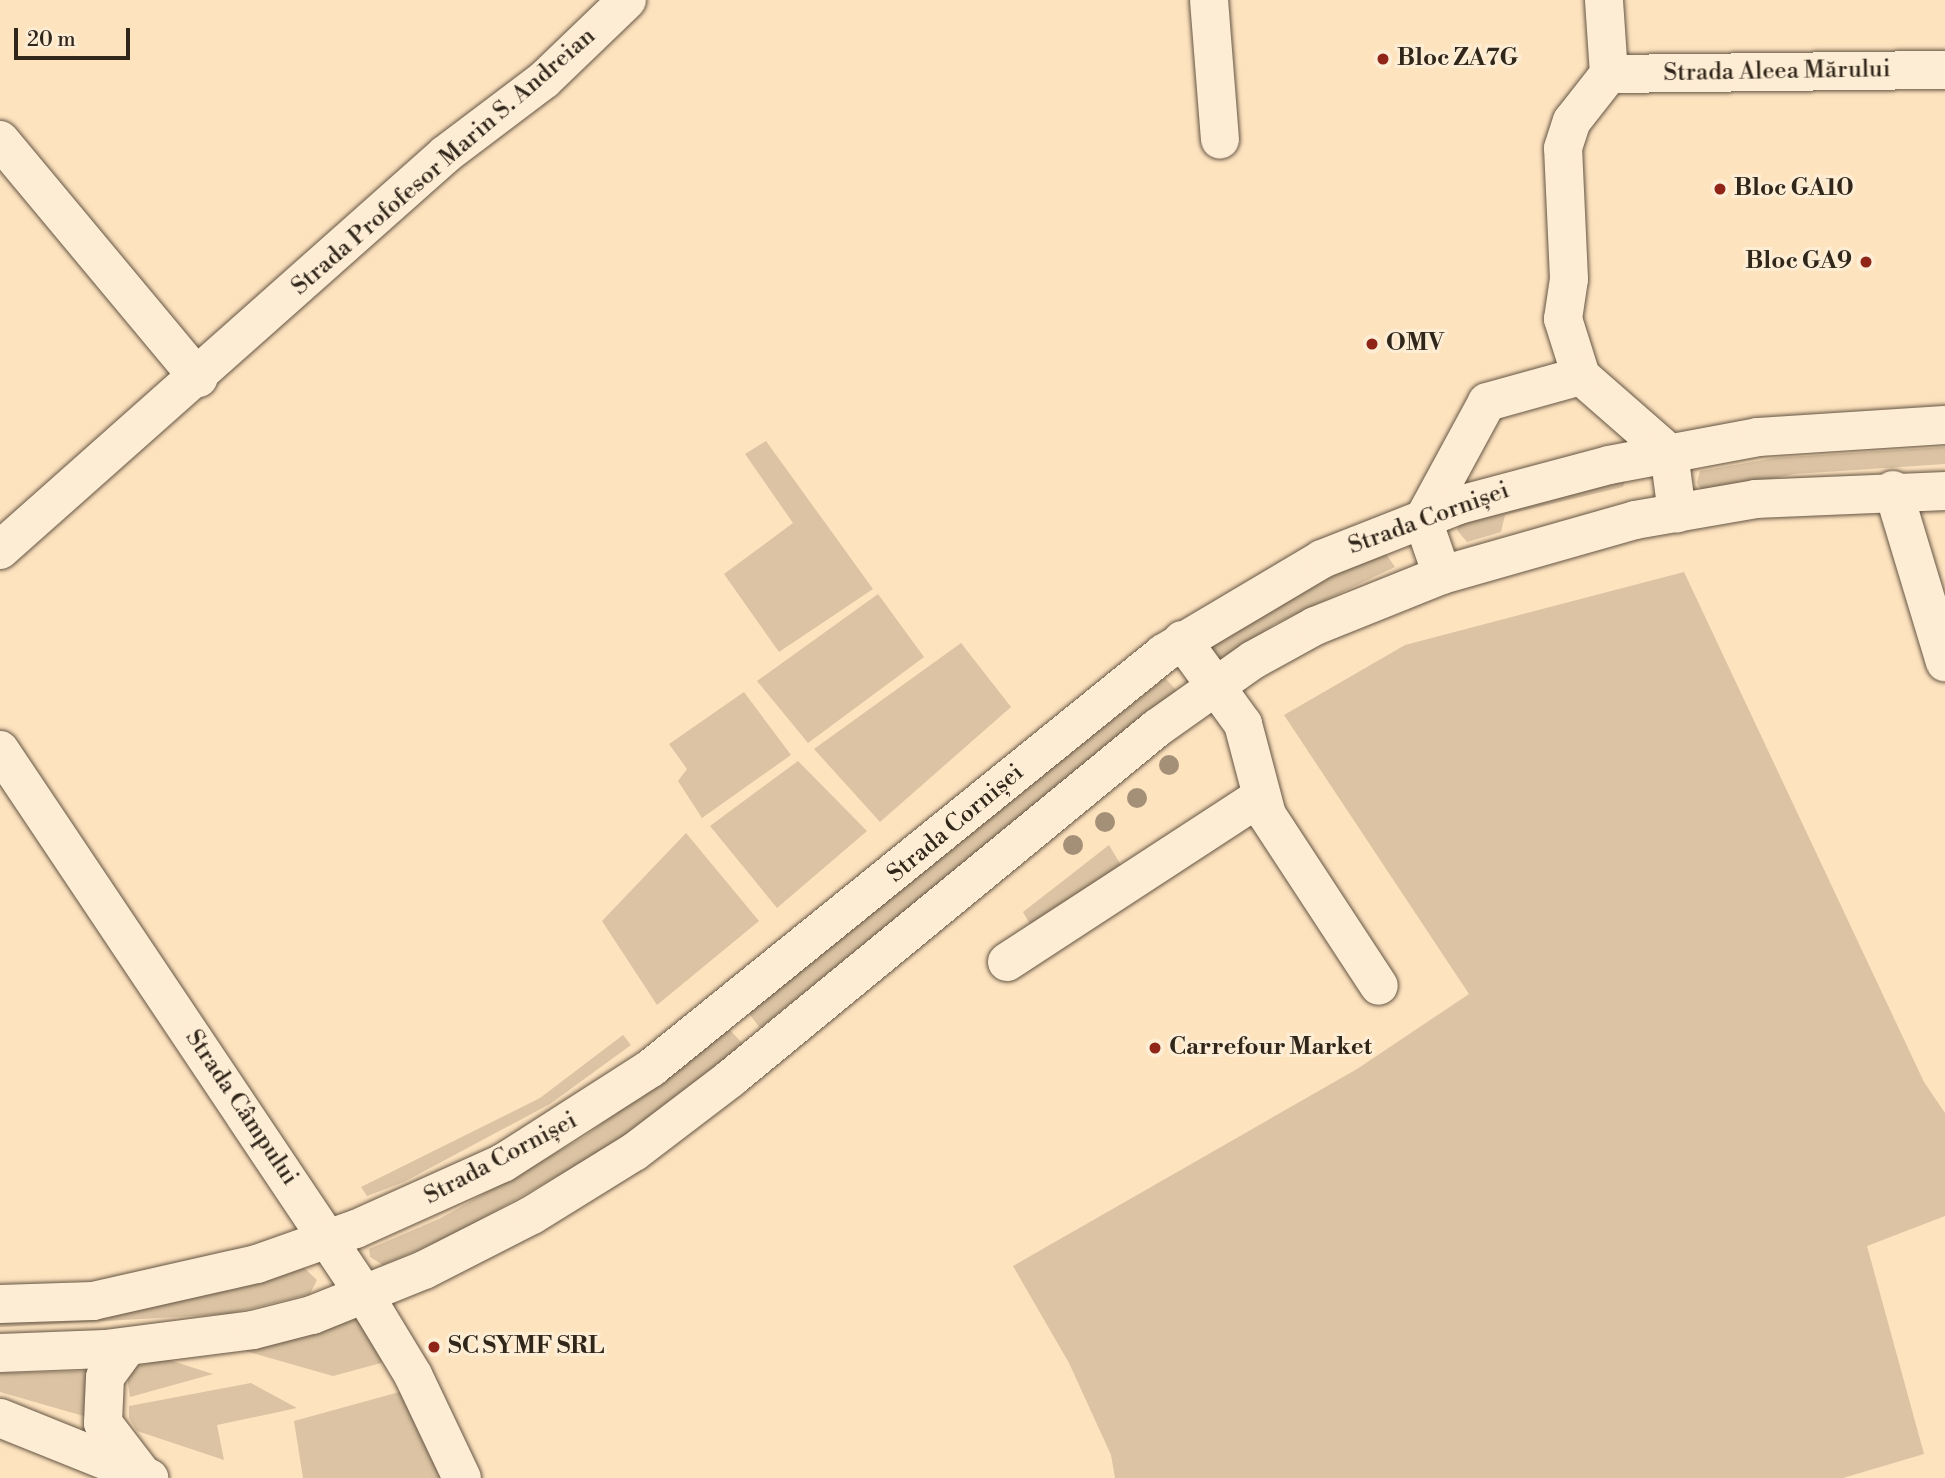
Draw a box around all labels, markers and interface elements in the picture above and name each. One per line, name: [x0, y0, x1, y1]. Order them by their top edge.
scale bar: [18, 14, 133, 58]
street label: Strada Profofesor Marin S. Andreian: [286, 22, 602, 302]
text: 20 m: [27, 27, 76, 53]
place label: Bloc ZA7G: [1397, 45, 1519, 73]
marker: Bloc ZA7G: [1375, 51, 1391, 67]
street label: Strada Aleea Mărului: [1663, 56, 1891, 88]
place label: Bloc GA10: [1734, 175, 1854, 203]
marker: Bloc GA10: [1712, 181, 1728, 197]
place label: Bloc GA9: [1745, 248, 1852, 276]
marker: Bloc GA9: [1858, 254, 1874, 270]
place label: OMV: [1386, 330, 1444, 358]
marker: OMV: [1364, 336, 1380, 352]
street label: Strada Cornișei: [1345, 477, 1513, 561]
street label: Strada Cornișei: [882, 759, 1030, 889]
street label: Strada Câmpului: [178, 1025, 304, 1191]
place label: Carrefour Market: [1169, 1034, 1372, 1062]
marker: Carrefour Market: [1147, 1040, 1163, 1056]
street label: Strada Cornișei: [420, 1107, 582, 1211]
place label: SC SYMF SRL: [448, 1333, 604, 1361]
marker: SC SYMF SRL: [426, 1339, 442, 1355]

